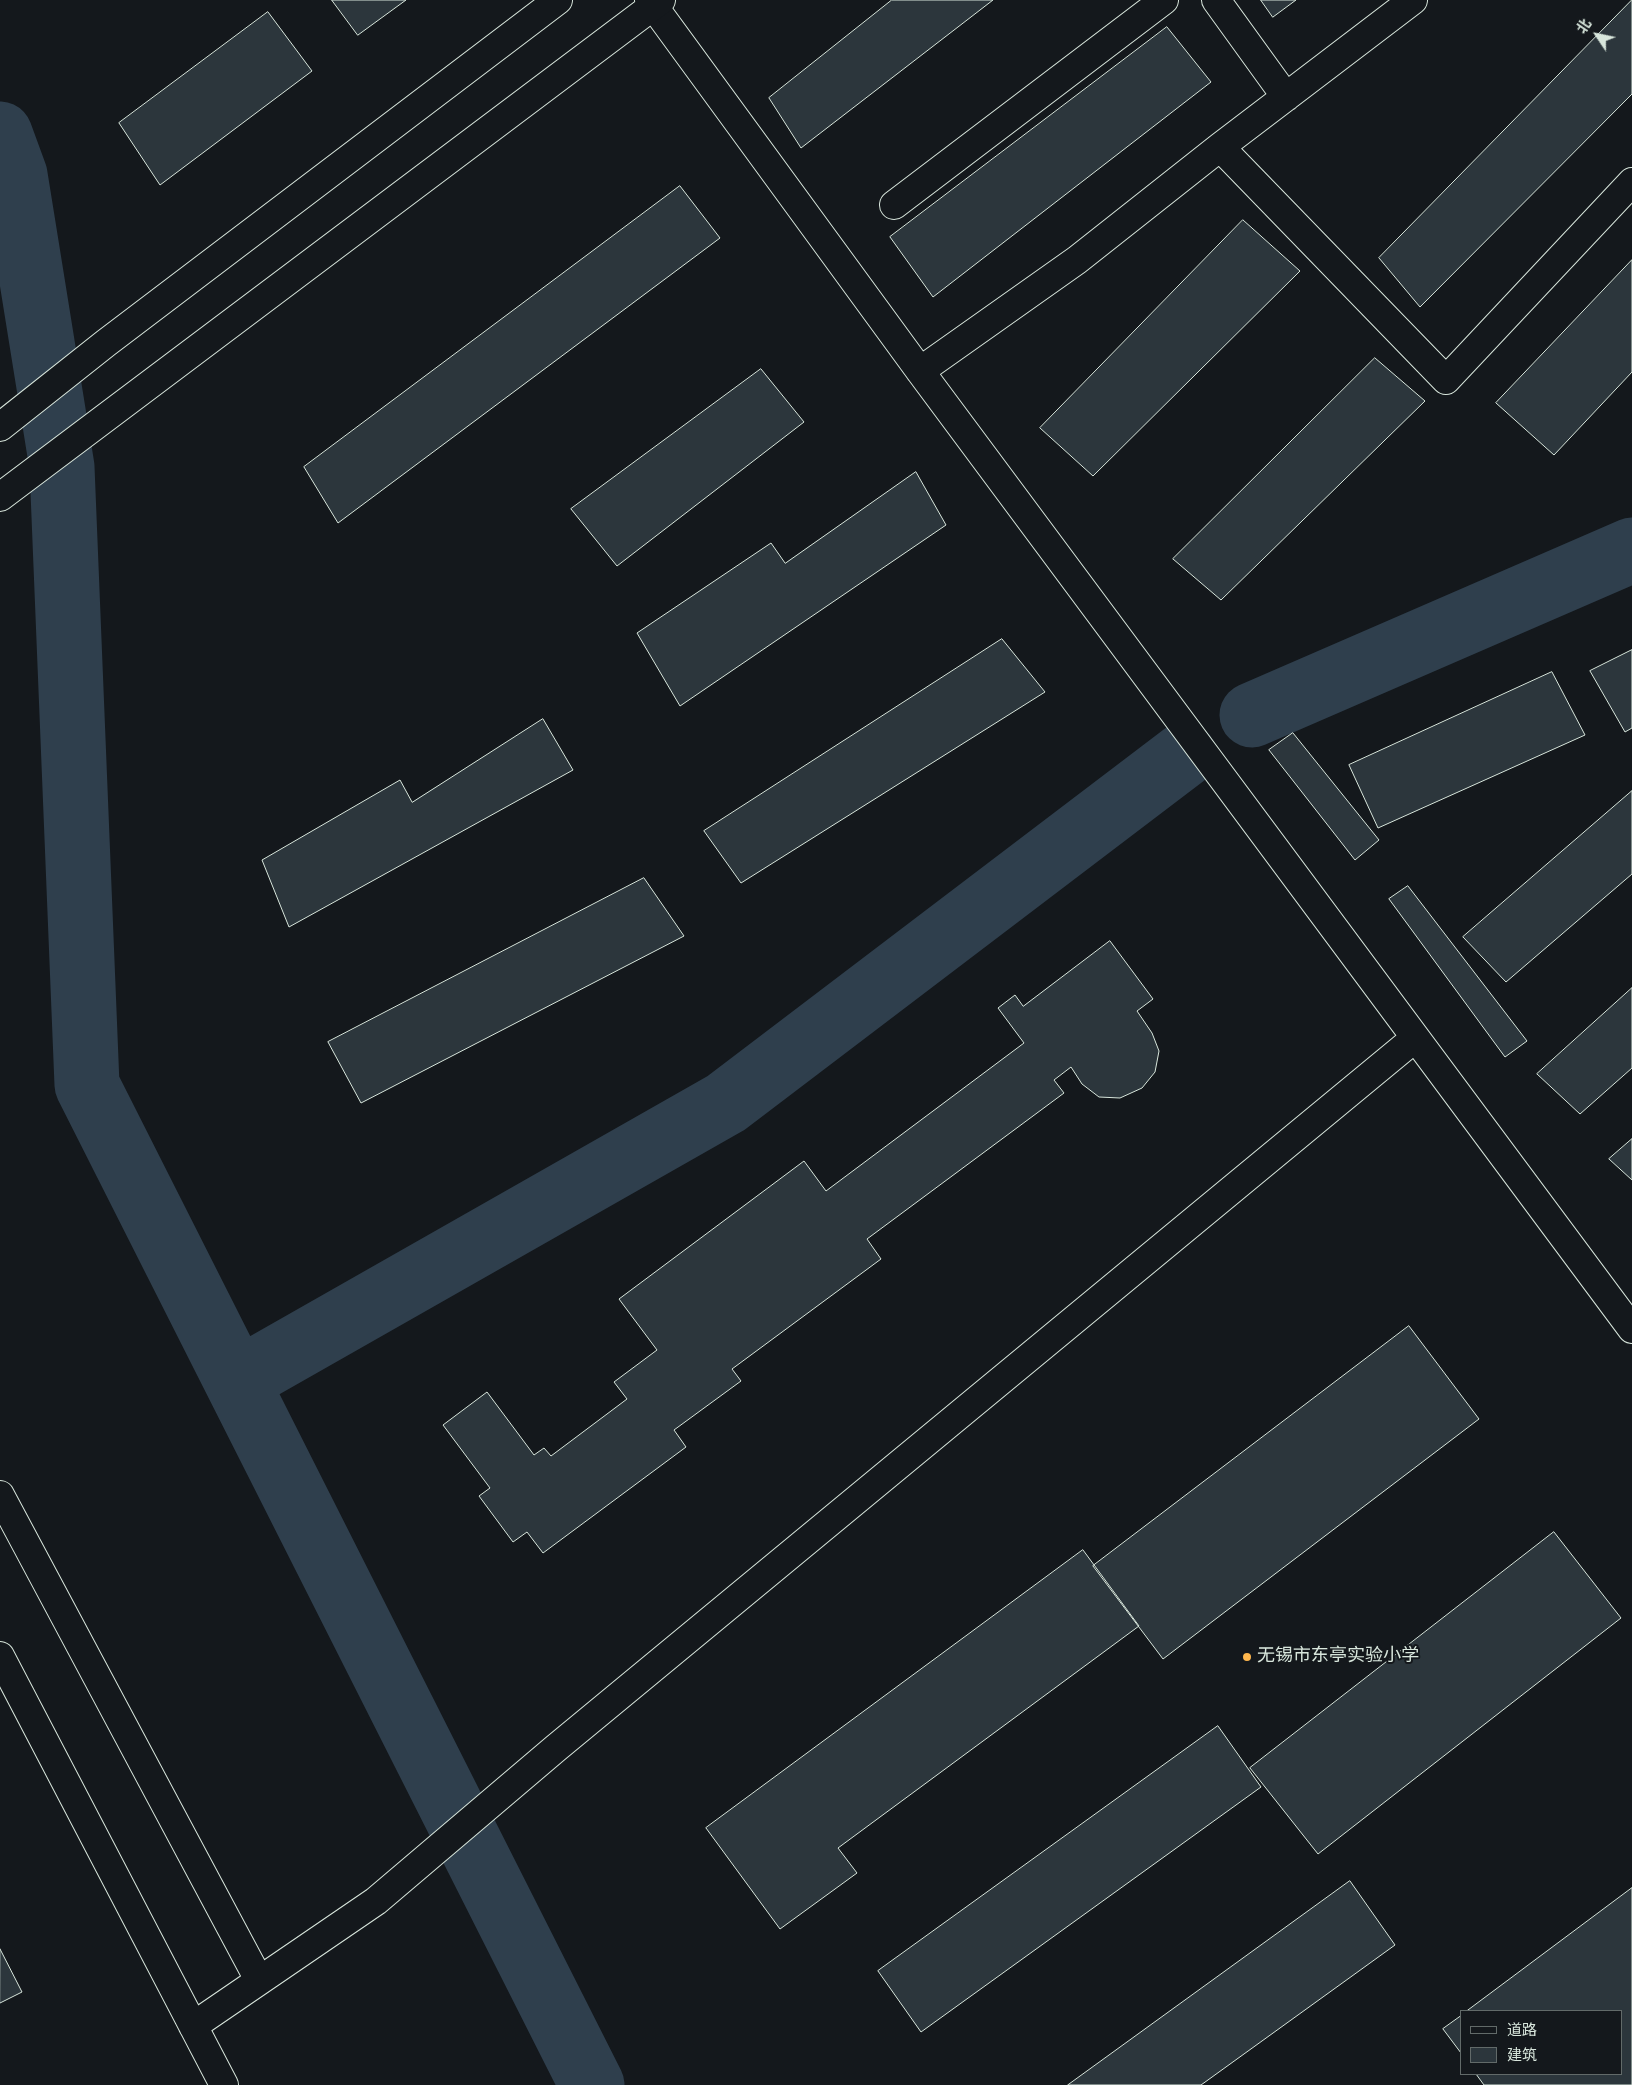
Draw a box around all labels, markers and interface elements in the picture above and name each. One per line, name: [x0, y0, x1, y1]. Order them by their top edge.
north arrow: [1572, 10, 1622, 60]
text: 北: [1572, 15, 1597, 38]
place label: 无锡市东亭实验小学: [1257, 1646, 1419, 1668]
marker: 无锡市东亭实验小学: [1241, 1651, 1253, 1663]
legend: [1460, 2010, 1622, 2075]
text: 道路: [1507, 2020, 1537, 2041]
text: 建筑: [1507, 2045, 1537, 2066]

